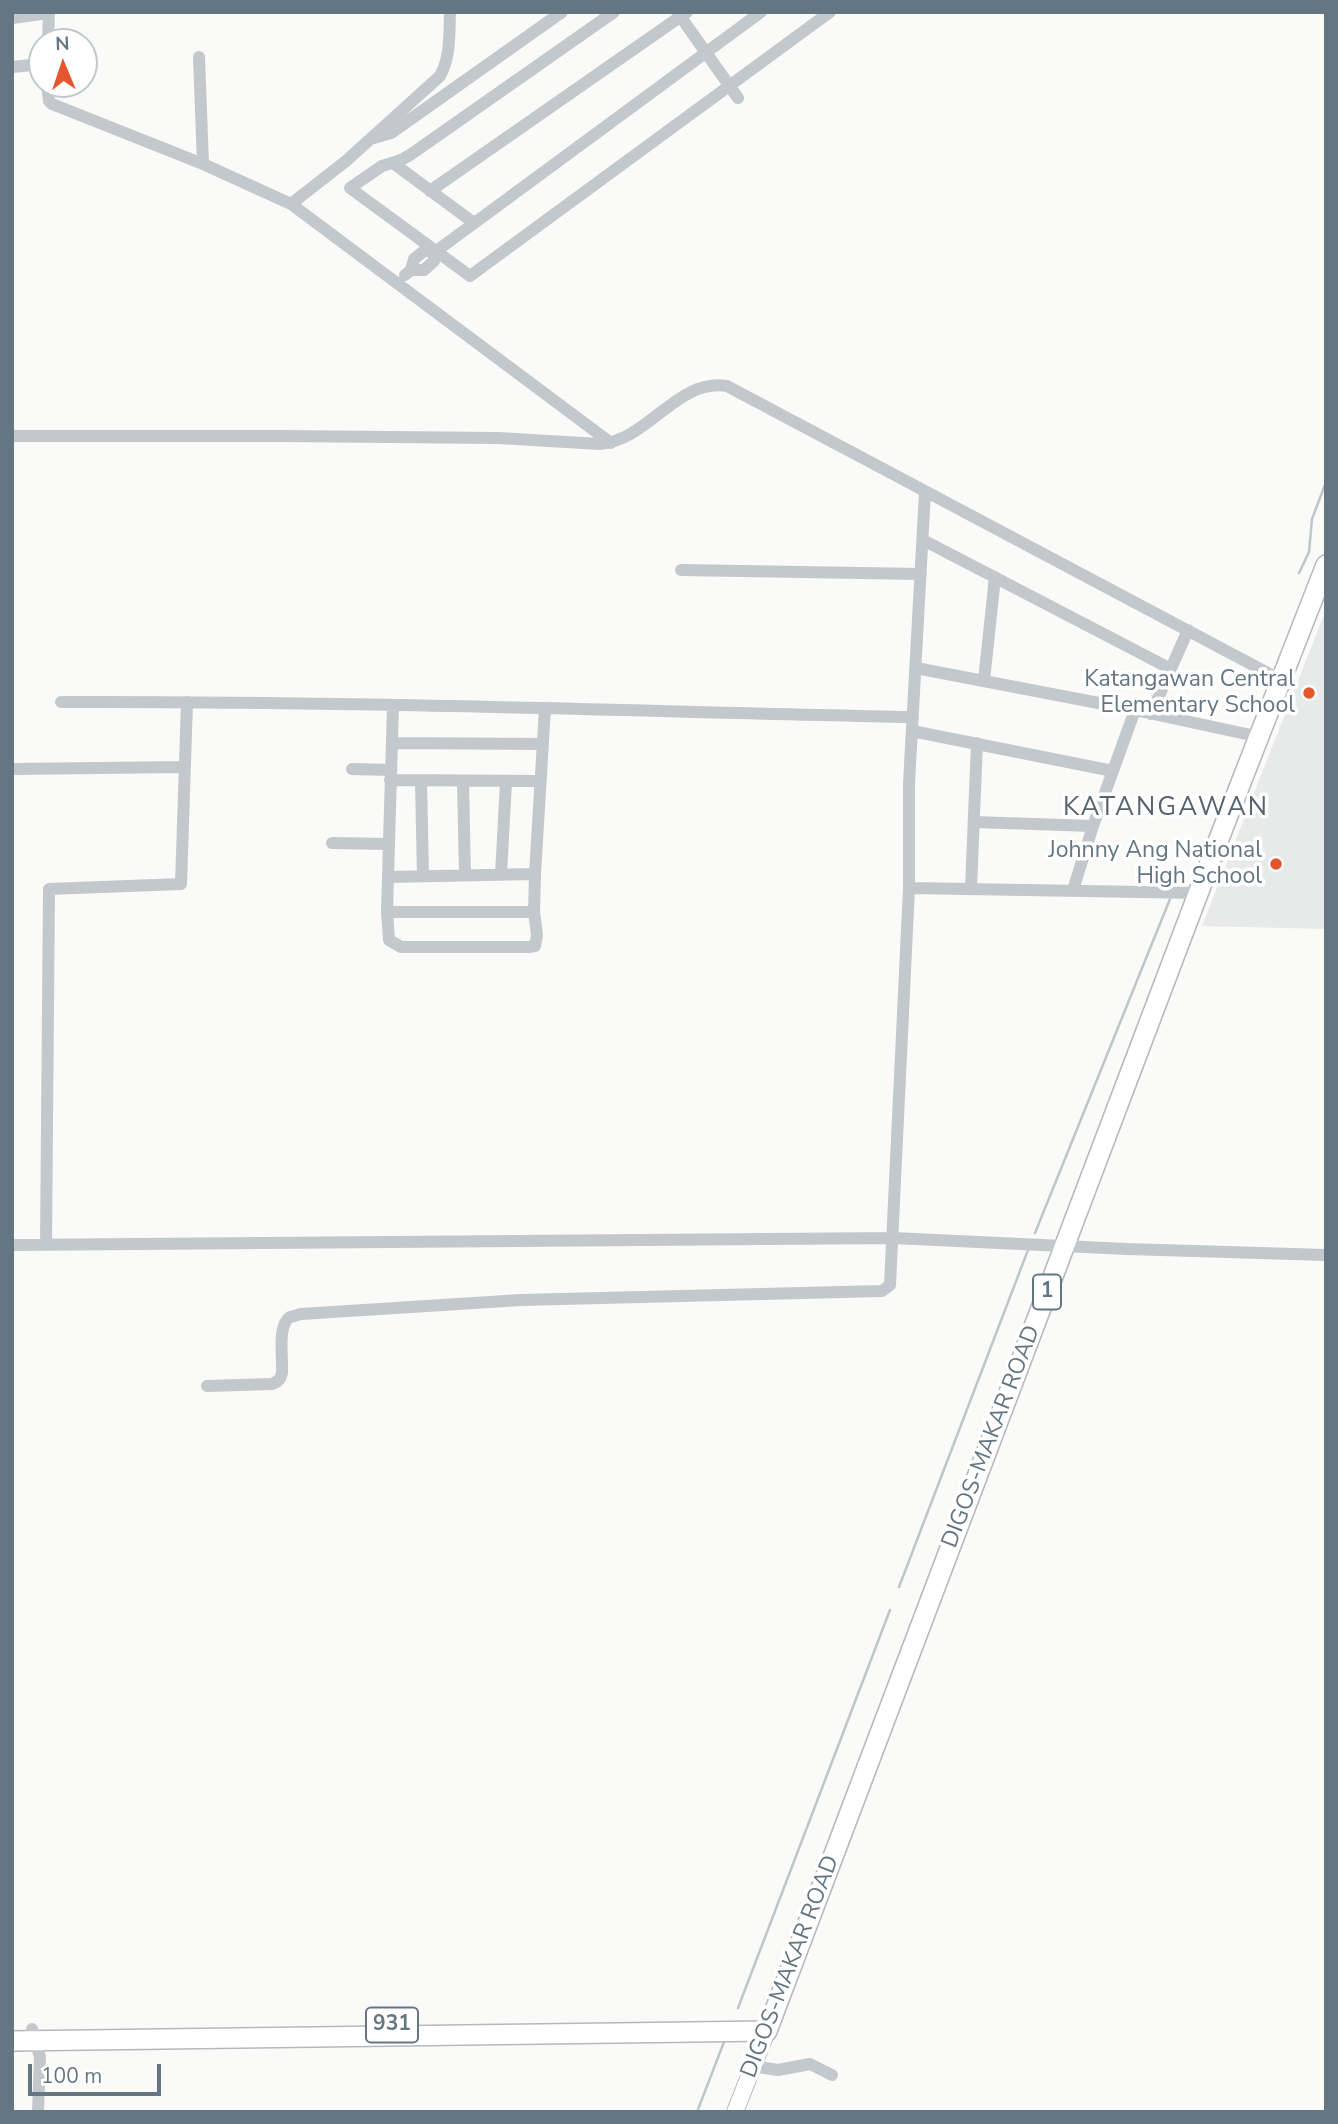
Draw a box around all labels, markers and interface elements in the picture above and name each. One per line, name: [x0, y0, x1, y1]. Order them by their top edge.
north arrow: [28, 28, 98, 98]
text: N: [55, 31, 70, 57]
place label: Katangawan Central Elementary School: [1084, 666, 1295, 720]
marker: Katangawan Central Elementary School: [1301, 685, 1317, 701]
district label: KATANGAWAN: [1064, 793, 1268, 825]
place label: Johnny Ang National High School: [1048, 837, 1262, 891]
marker: Johnny Ang National High School: [1268, 856, 1284, 872]
road number: 1: [1033, 1274, 1061, 1310]
street label: DIGOS-MAKAR ROAD: [937, 1322, 1047, 1552]
street label: DIGOS-MAKAR ROAD: [736, 1852, 846, 2082]
road number: 931: [366, 2008, 418, 2042]
scale bar: [32, 2050, 164, 2094]
text: 100 m: [41, 2062, 102, 2090]

